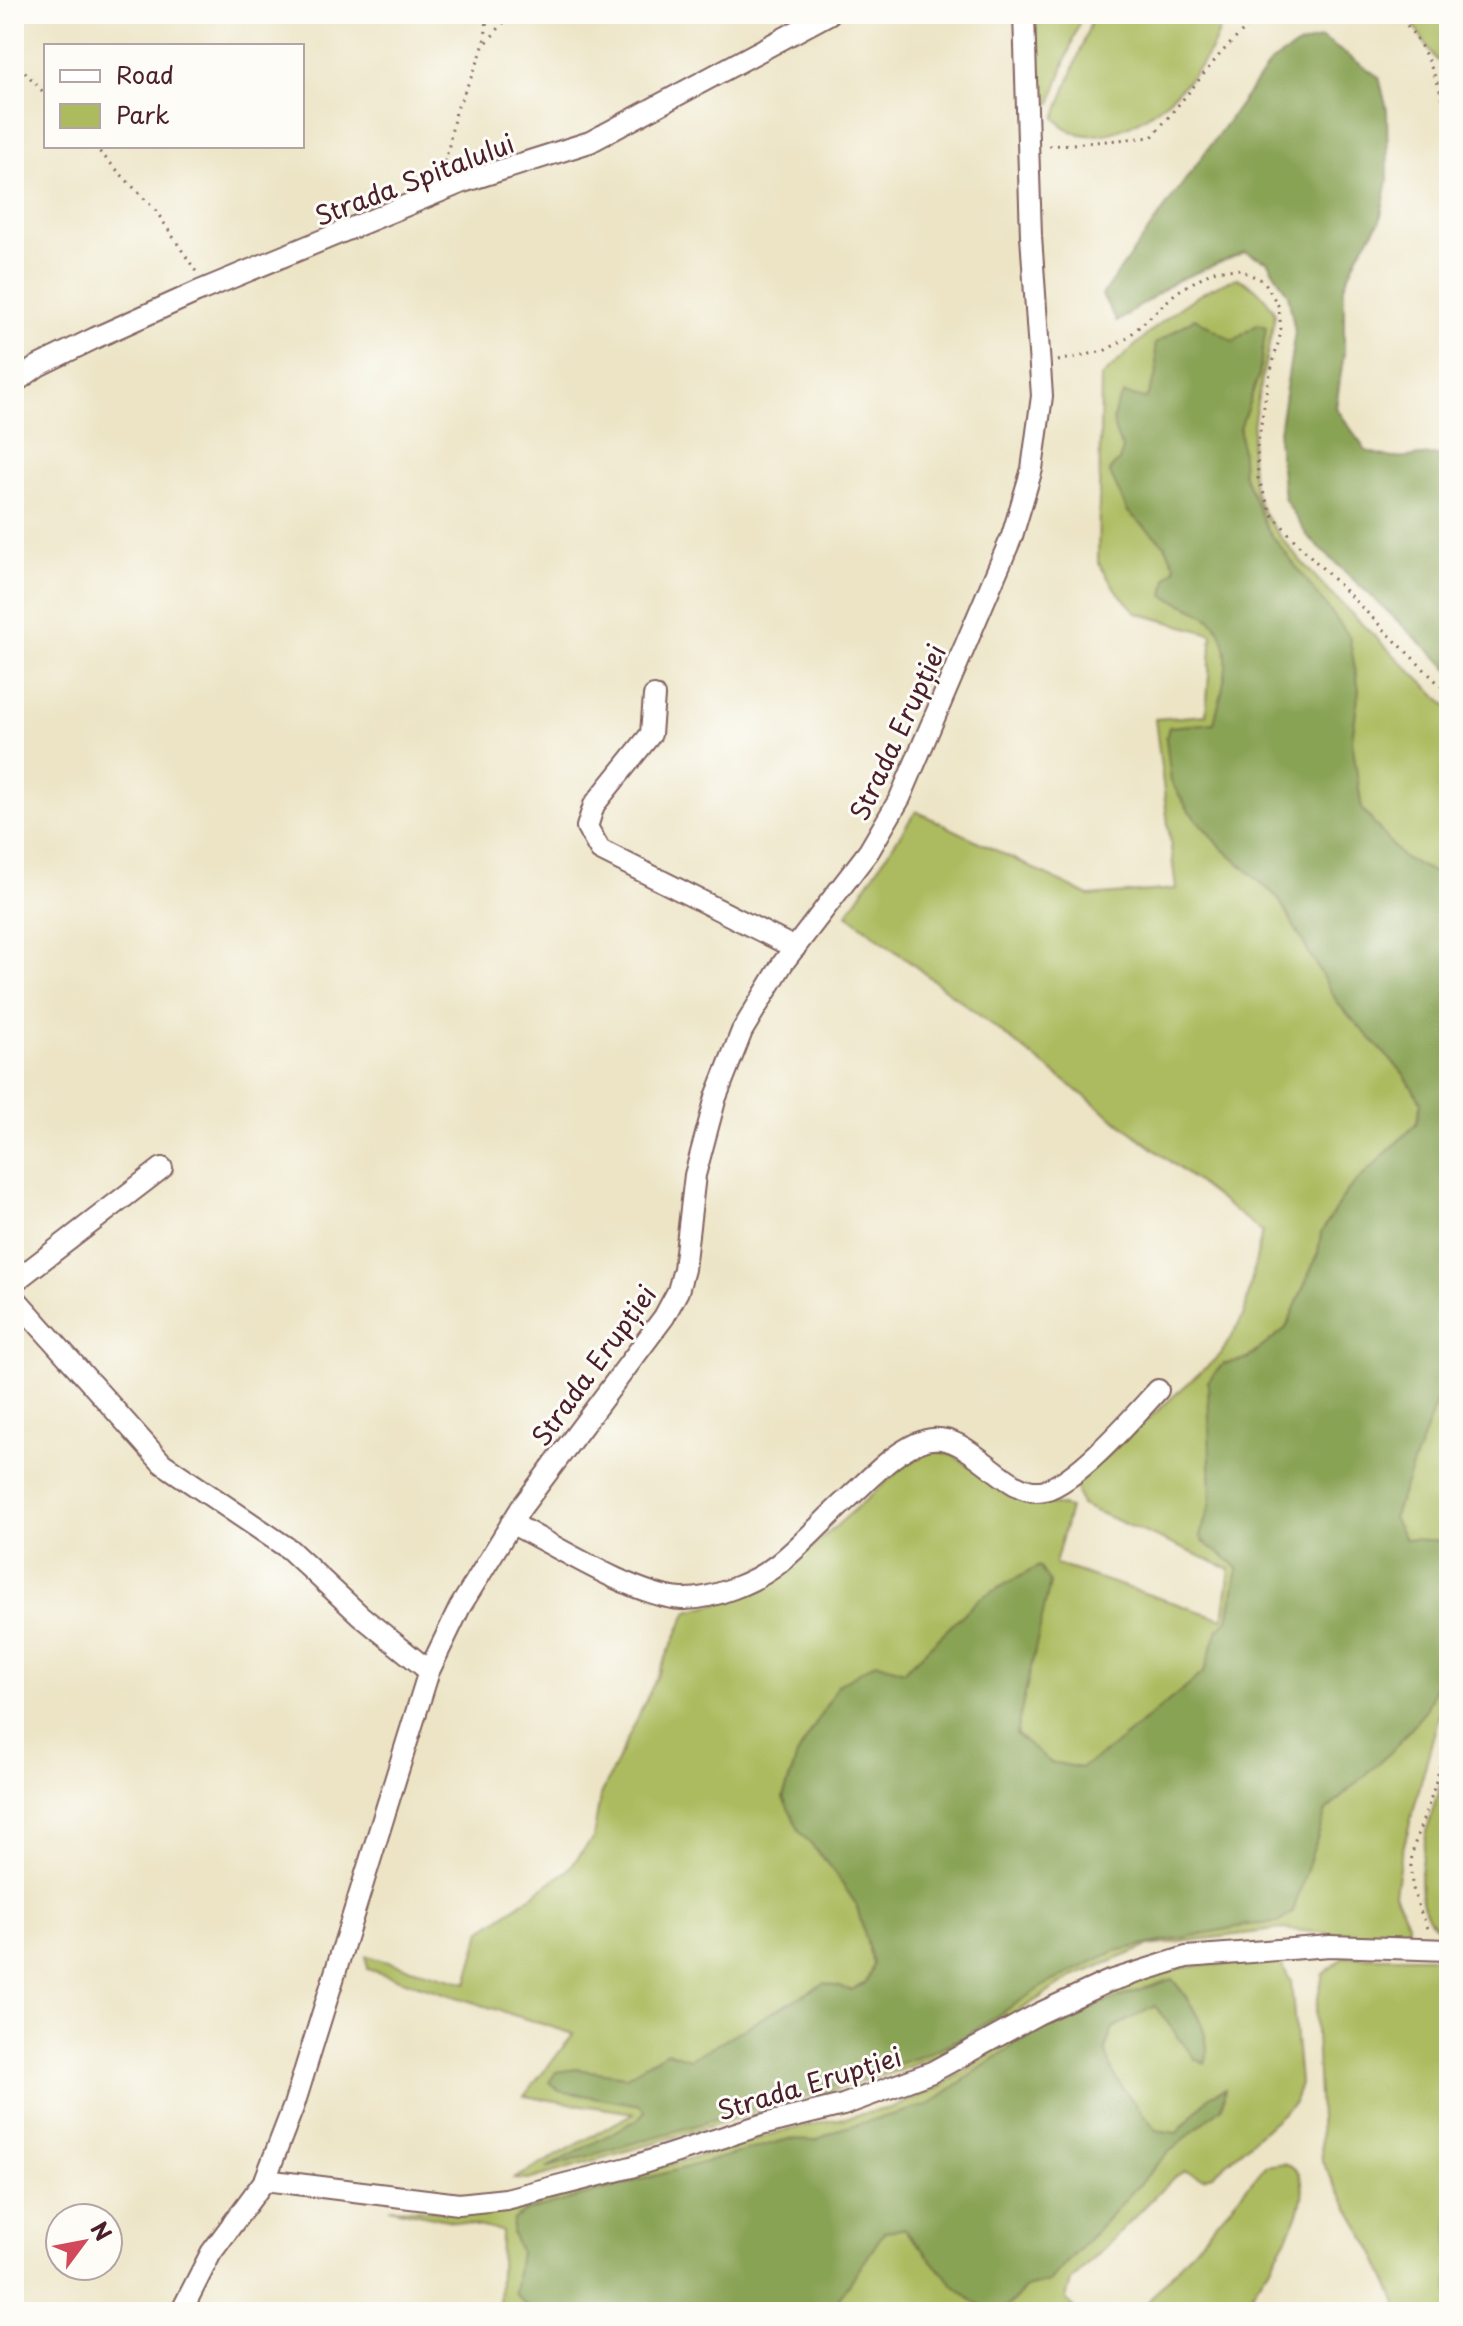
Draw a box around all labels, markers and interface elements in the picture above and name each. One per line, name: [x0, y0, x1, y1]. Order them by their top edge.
legend: [44, 44, 304, 148]
text: Road: [116, 56, 174, 92]
text: Park: [116, 96, 170, 132]
street label: Strada Spitalului: [308, 123, 520, 235]
street label: Strada Erupției: [839, 637, 955, 827]
street label: Strada Erupției: [521, 1276, 665, 1454]
street label: Strada Erupției: [712, 2036, 906, 2130]
north arrow: [44, 2202, 124, 2282]
text: N: [84, 2214, 121, 2247]

